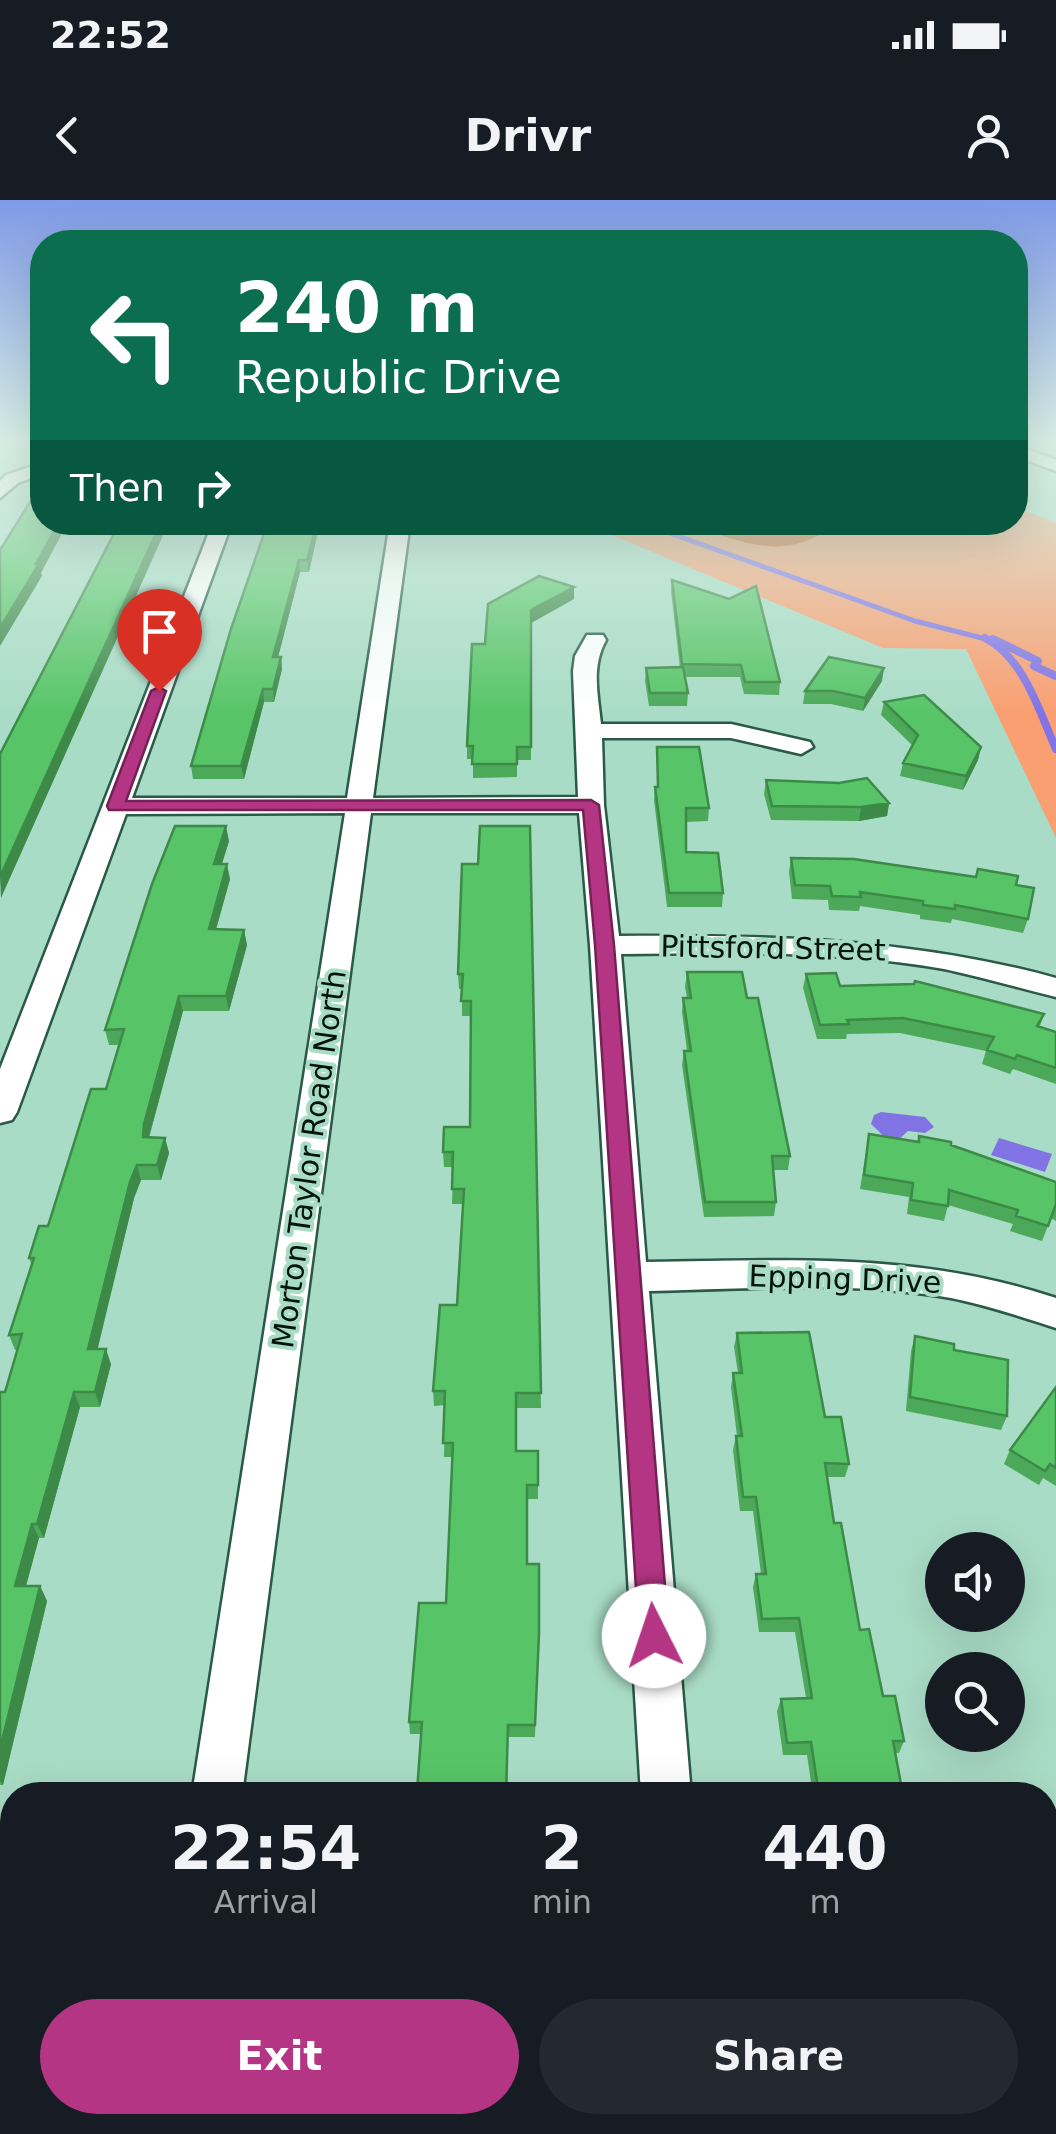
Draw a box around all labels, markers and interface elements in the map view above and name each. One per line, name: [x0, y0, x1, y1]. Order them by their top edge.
text: 22:52: [50, 13, 171, 57]
icon: back: [40, 108, 95, 163]
icon: person: [961, 108, 1016, 163]
text: Drivr: [465, 109, 591, 162]
text: 240 m: [235, 267, 478, 349]
icon: left: [70, 270, 200, 400]
text: Republic Drive: [235, 351, 562, 404]
icon: right: [185, 460, 240, 515]
text: Then: [70, 466, 165, 510]
pin: [117, 589, 202, 692]
icon: arrive: [132, 604, 187, 659]
street label: Pittsford Street: [660, 929, 886, 967]
street label: Morton Taylor Road North: [265, 967, 353, 1351]
street label: Epping Drive: [748, 1258, 942, 1300]
map controls: [925, 1532, 1025, 1752]
button: sound: [925, 1532, 1025, 1632]
position arrow: [602, 1584, 706, 1688]
button: search: [925, 1652, 1025, 1752]
text: 22:54: [170, 1813, 361, 1883]
text: 2: [541, 1813, 583, 1883]
text: 440: [762, 1813, 888, 1883]
text: Arrival: [214, 1883, 318, 1921]
text: min: [532, 1883, 592, 1921]
text: m: [809, 1883, 841, 1921]
button: Exit: [40, 1999, 519, 2114]
button: Share: [539, 1999, 1018, 2114]

